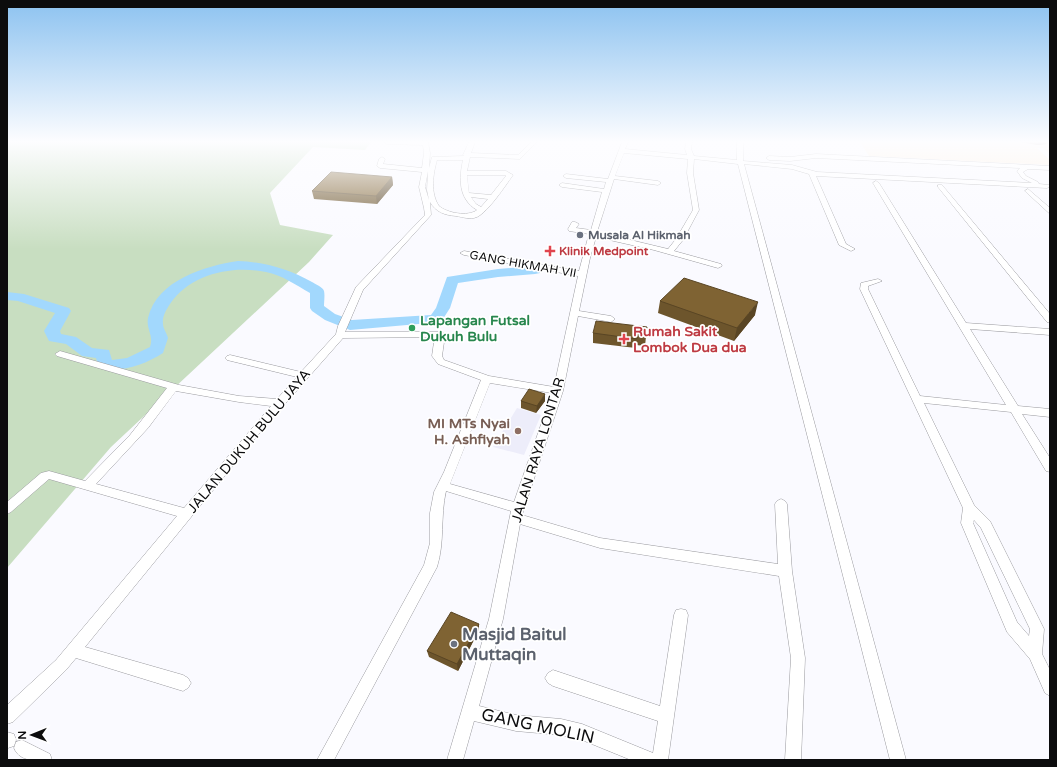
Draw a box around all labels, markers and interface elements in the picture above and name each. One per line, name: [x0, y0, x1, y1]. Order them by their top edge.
place label: Musala Al Hikmah: [588, 228, 691, 242]
marker: Musala Al Hikmah: [575, 230, 585, 240]
place label: Klinik Medpoint: [559, 244, 649, 259]
marker: Klinik Medpoint: [544, 245, 556, 257]
street label: GANG HIKMAH VII: [468, 248, 578, 280]
place label: Lapangan Futsal Dukuh Bulu: [420, 312, 530, 345]
marker: Lapangan Futsal Dukuh Bulu: [407, 323, 417, 333]
place label: Rumah Sakit Lombok Dua dua: [633, 323, 747, 356]
marker: Rumah Sakit Lombok Dua dua: [618, 333, 630, 345]
street label: JALAN DUKUH BULU JAYA: [184, 366, 314, 516]
street label: JALAN RAYA LONTAR: [508, 375, 568, 524]
place label: MI MTs Nyai H. Ashfiyah: [428, 415, 510, 448]
marker: MI MTs Nyai H. Ashfiyah: [513, 426, 523, 436]
place label: Masjid Baitul Muttaqin: [462, 624, 566, 665]
marker: Masjid Baitul Muttaqin: [449, 639, 459, 649]
street label: GANG MOLIN: [480, 704, 596, 748]
north arrow: [12, 715, 52, 755]
text: N: [16, 731, 29, 740]

